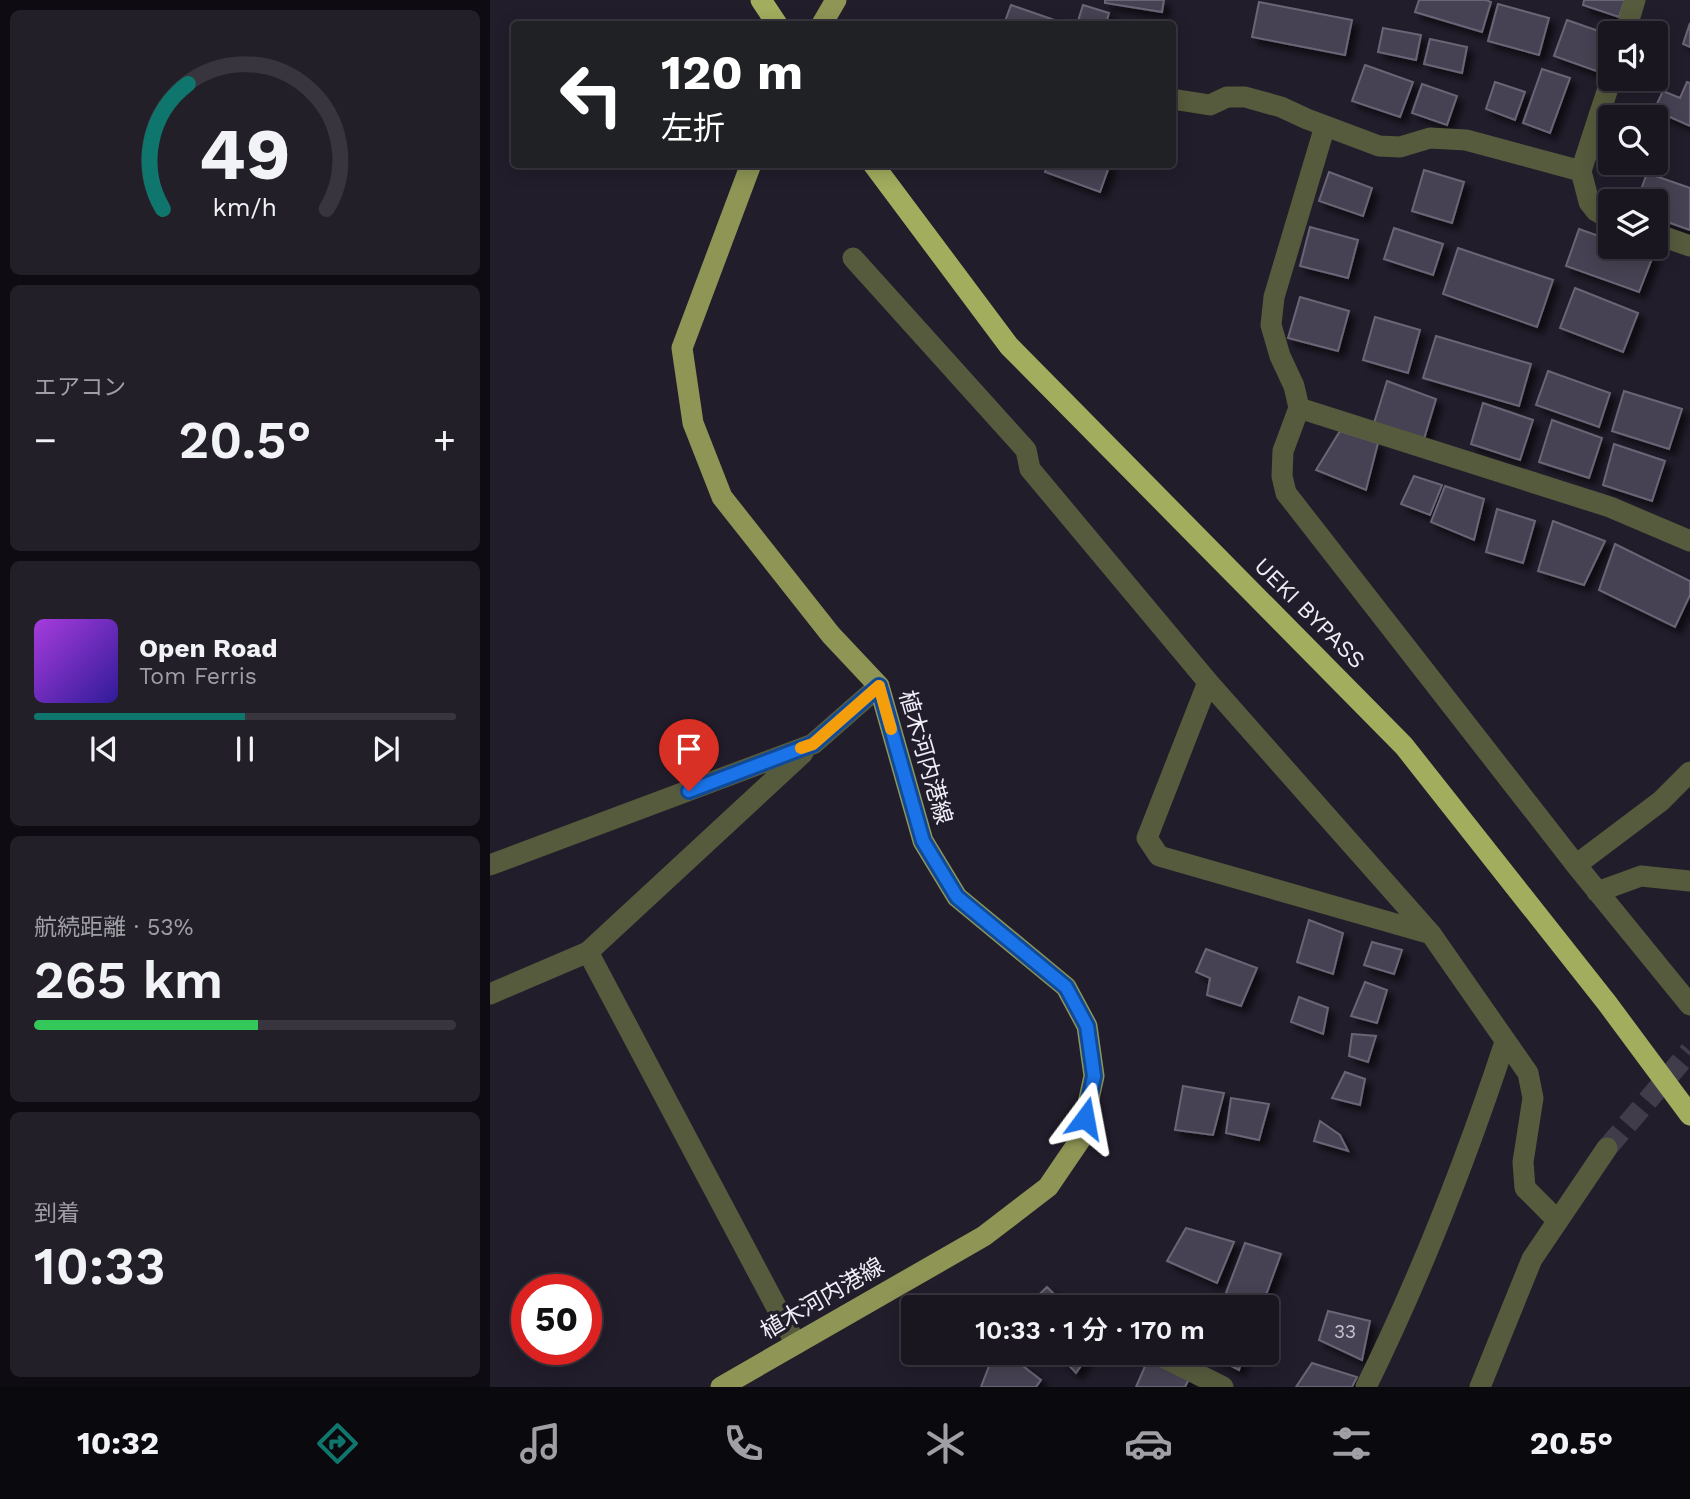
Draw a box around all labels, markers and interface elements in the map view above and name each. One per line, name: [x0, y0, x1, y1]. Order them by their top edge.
map controls: [1598, 21, 1668, 259]
button: sound: [1598, 21, 1668, 91]
text: 120 m: [661, 43, 803, 101]
icon: left: [546, 49, 637, 140]
button: search: [1598, 105, 1668, 175]
text: 左折: [661, 109, 725, 147]
text: 49: [199, 111, 291, 197]
button: layers: [1598, 189, 1668, 259]
text: km/h: [213, 193, 277, 222]
text: エアコン: [34, 374, 126, 401]
text: 20.5°: [179, 410, 311, 471]
text: −: [34, 418, 57, 462]
text: +: [433, 418, 456, 462]
street label: UEKI BYPASS: [1249, 552, 1371, 674]
text: Open Road: [139, 633, 277, 663]
text: Tom Ferris: [139, 663, 257, 690]
street label: 植木河内港線: [894, 687, 958, 827]
pin: [659, 719, 719, 791]
icon: previous: [85, 730, 123, 768]
icon: pause: [226, 730, 264, 768]
icon: next: [367, 730, 405, 768]
icon: arrive: [670, 730, 708, 768]
text: 航続距離 · 53%: [34, 914, 193, 941]
text: 265 km: [34, 950, 223, 1011]
position arrow: [1048, 1081, 1122, 1155]
text: 到着: [34, 1200, 80, 1227]
text: 10:33: [34, 1236, 166, 1297]
street label: 植木河内港線: [756, 1252, 889, 1345]
speed limit sign: 50: [511, 1274, 602, 1365]
text: 10:33 · 1 分 · 170 m: [975, 1315, 1205, 1345]
house number: 33: [1334, 1320, 1356, 1343]
icon: directions: [313, 1419, 362, 1468]
icon: music: [516, 1419, 565, 1468]
icon: phone: [719, 1419, 768, 1468]
icon: climate: [921, 1419, 970, 1468]
icon: car: [1124, 1419, 1173, 1468]
icon: filters: [1327, 1419, 1376, 1468]
text: 10:32: [77, 1424, 159, 1462]
text: 20.5°: [1530, 1424, 1613, 1462]

